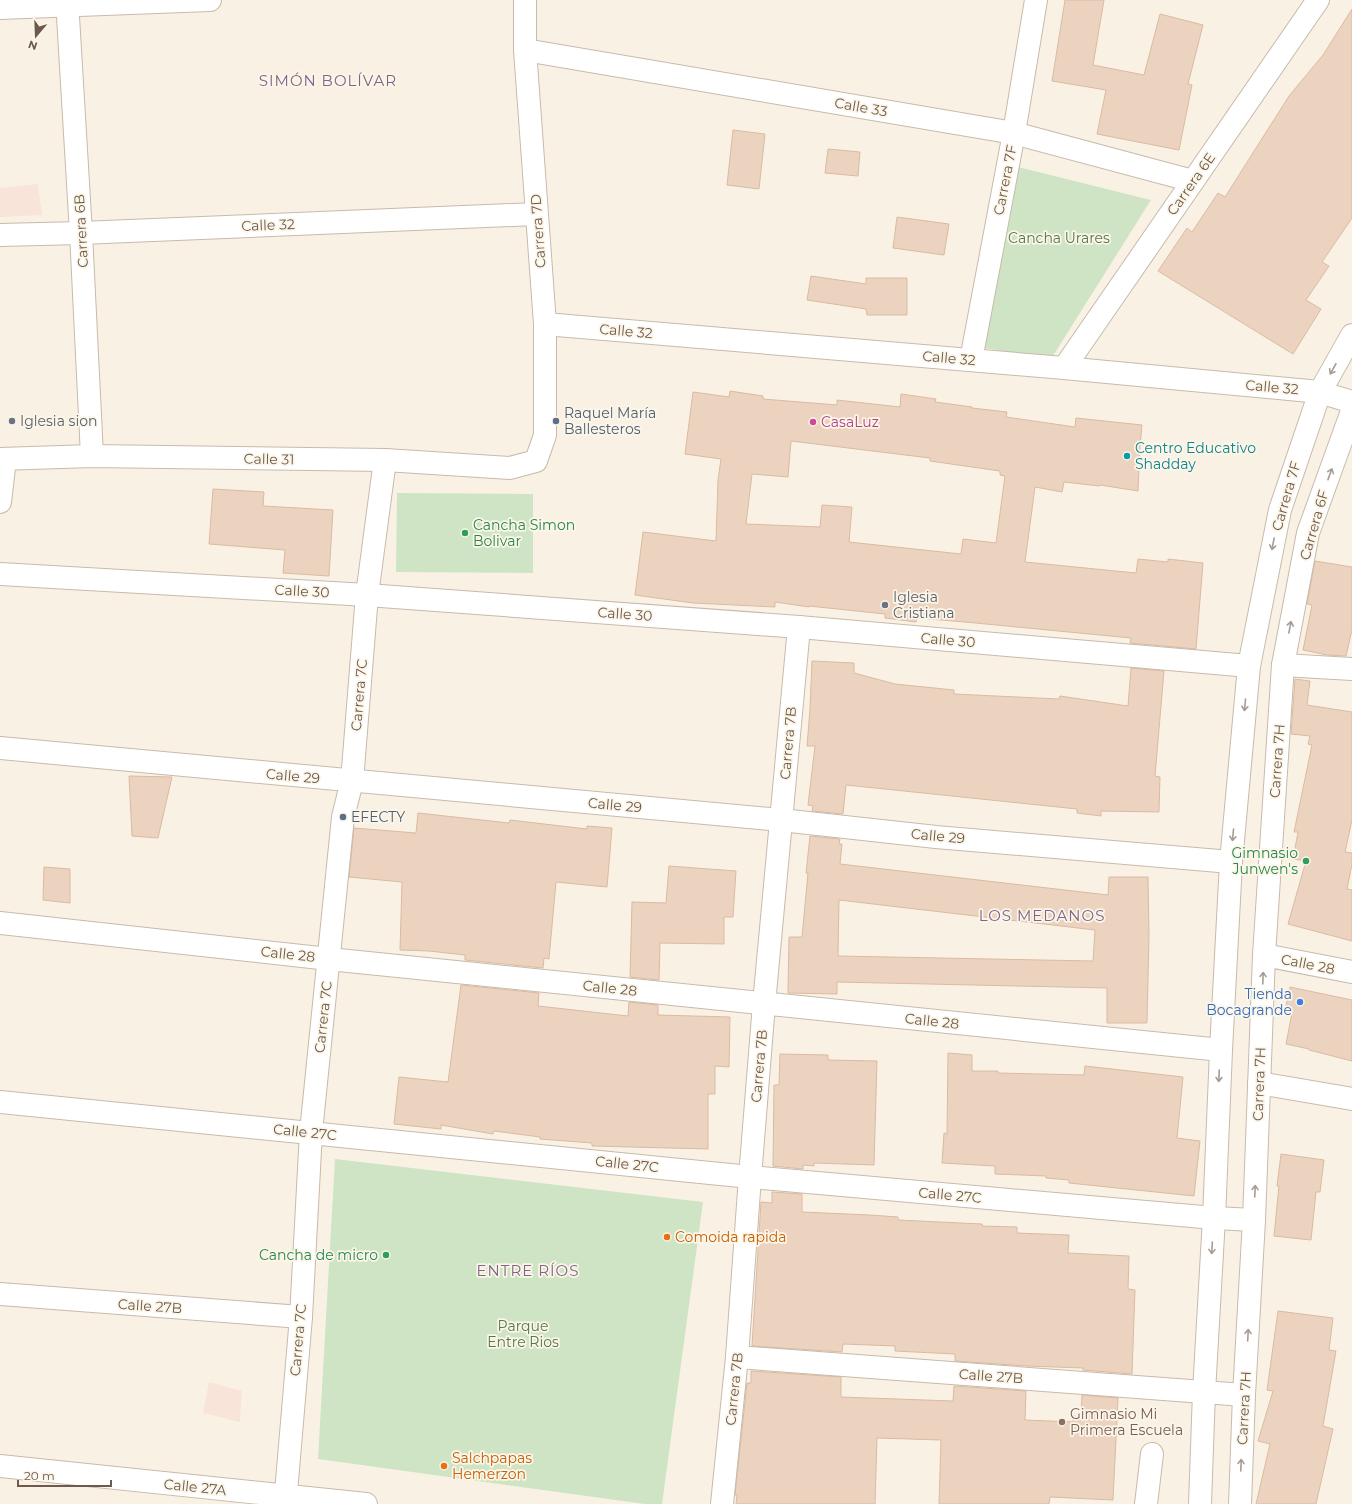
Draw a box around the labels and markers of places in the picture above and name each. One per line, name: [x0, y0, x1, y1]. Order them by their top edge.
place label: Raquel María Ballesteros: [564, 404, 656, 438]
place label: Iglesia sion: [20, 412, 97, 430]
place label: CasaLuz: [821, 413, 879, 431]
marker: Iglesia sion: [7, 416, 17, 426]
marker: Raquel María Ballesteros: [551, 416, 561, 426]
marker: CasaLuz: [808, 417, 818, 427]
place label: Centro Educativo Shadday: [1135, 439, 1256, 473]
marker: Centro Educativo Shadday: [1122, 451, 1132, 461]
place label: Cancha Simon Bolivar: [473, 516, 575, 550]
marker: Cancha Simon Bolivar: [460, 528, 470, 538]
place label: Iglesia Cristiana: [893, 588, 954, 622]
marker: Iglesia Cristiana: [880, 600, 890, 610]
place label: EFECTY: [351, 808, 405, 826]
marker: EFECTY: [338, 812, 348, 822]
place label: Gimnasio Junwen's: [1231, 844, 1298, 878]
marker: Gimnasio Junwen's: [1301, 856, 1311, 866]
place label: Tienda Bocagrande: [1206, 985, 1292, 1019]
marker: Tienda Bocagrande: [1295, 997, 1305, 1007]
place label: Comoida rapida: [675, 1228, 787, 1246]
marker: Comoida rapida: [662, 1232, 672, 1242]
place label: Cancha de micro: [259, 1246, 378, 1264]
marker: Cancha de micro: [381, 1250, 391, 1260]
place label: Gimnasio Mi Primera Escuela: [1070, 1405, 1183, 1439]
marker: Gimnasio Mi Primera Escuela: [1057, 1417, 1067, 1427]
place label: Salchpapas Hemerzon: [452, 1449, 532, 1483]
marker: Salchpapas Hemerzon: [439, 1461, 449, 1471]

